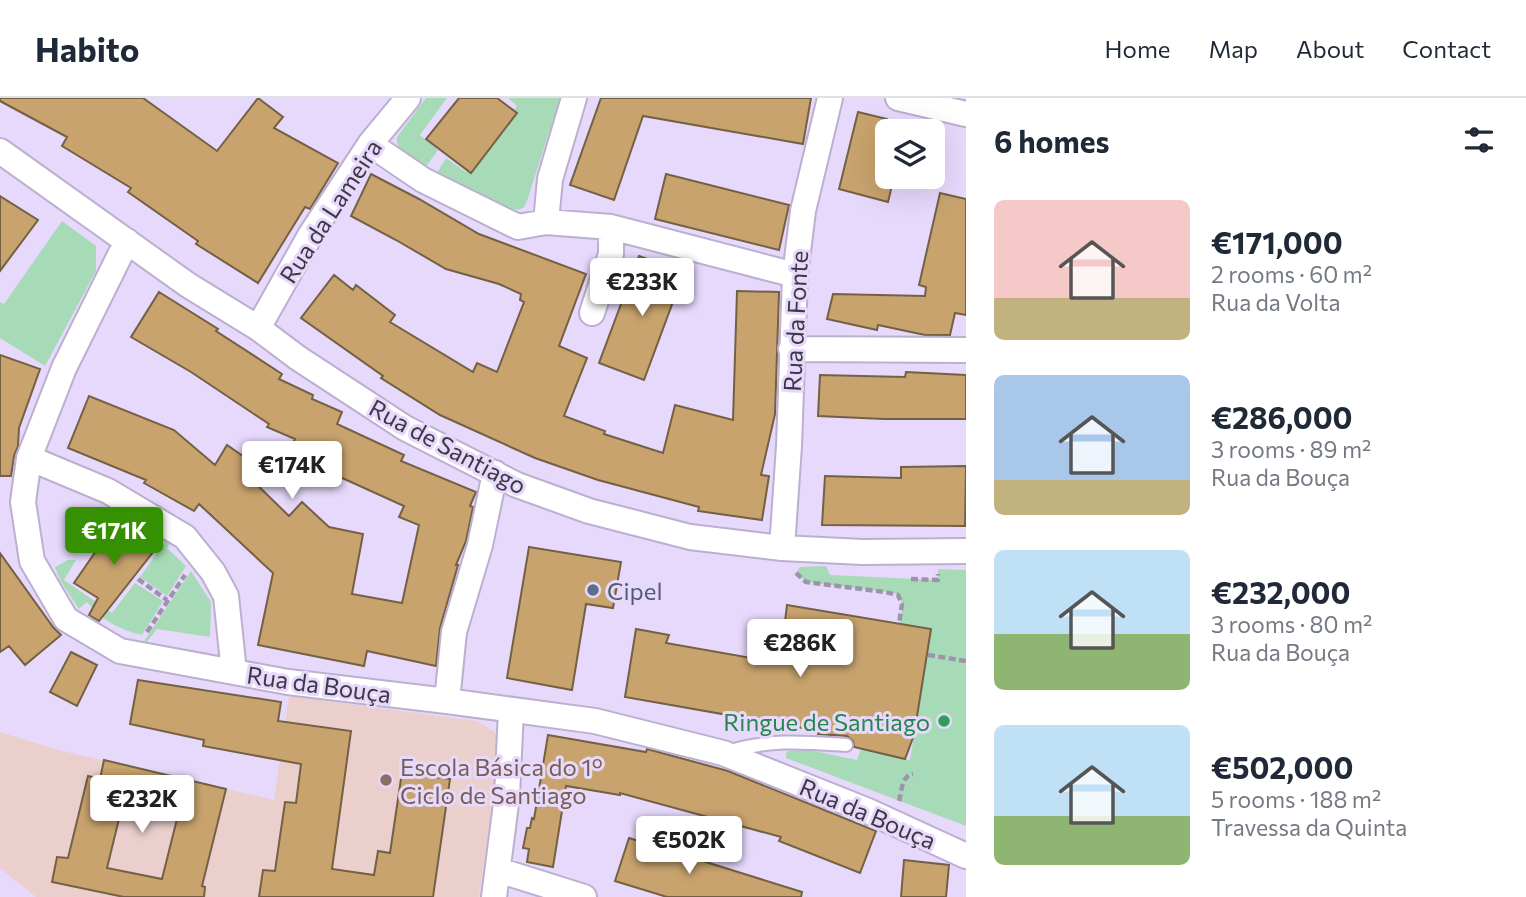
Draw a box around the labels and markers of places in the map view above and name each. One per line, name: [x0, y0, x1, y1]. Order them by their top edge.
pin: €233K: [593, 258, 691, 318]
pin: €174K: [243, 442, 341, 501]
pin: €171K: [65, 508, 163, 567]
place label: Cipel: [607, 576, 663, 605]
marker: Cipel: [585, 582, 601, 598]
pin: €286K: [751, 620, 849, 679]
place label: Ringue de Santiago: [723, 707, 930, 736]
marker: Ringue de Santiago: [936, 713, 952, 729]
place label: Escola Básica do 1º Ciclo de Santiago: [400, 752, 603, 809]
marker: Escola Básica do 1º Ciclo de Santiago: [378, 772, 394, 788]
pin: €232K: [93, 776, 191, 835]
pin: €502K: [640, 816, 738, 876]

